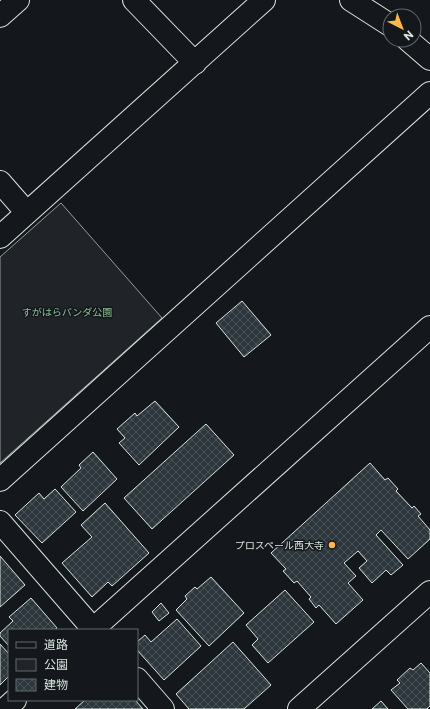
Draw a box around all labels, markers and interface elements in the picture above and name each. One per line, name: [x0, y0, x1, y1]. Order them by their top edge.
north arrow: [382, 8, 422, 48]
text: N: [402, 28, 416, 43]
park label: すがはらパンダ公園: [22, 306, 112, 318]
place label: プロスペール西大寺: [235, 539, 324, 551]
marker: プロスペール西大寺: [327, 540, 337, 550]
legend: [8, 629, 138, 701]
text: 道路: [44, 637, 68, 651]
text: 公園: [44, 657, 68, 671]
text: 建物: [44, 677, 68, 691]

